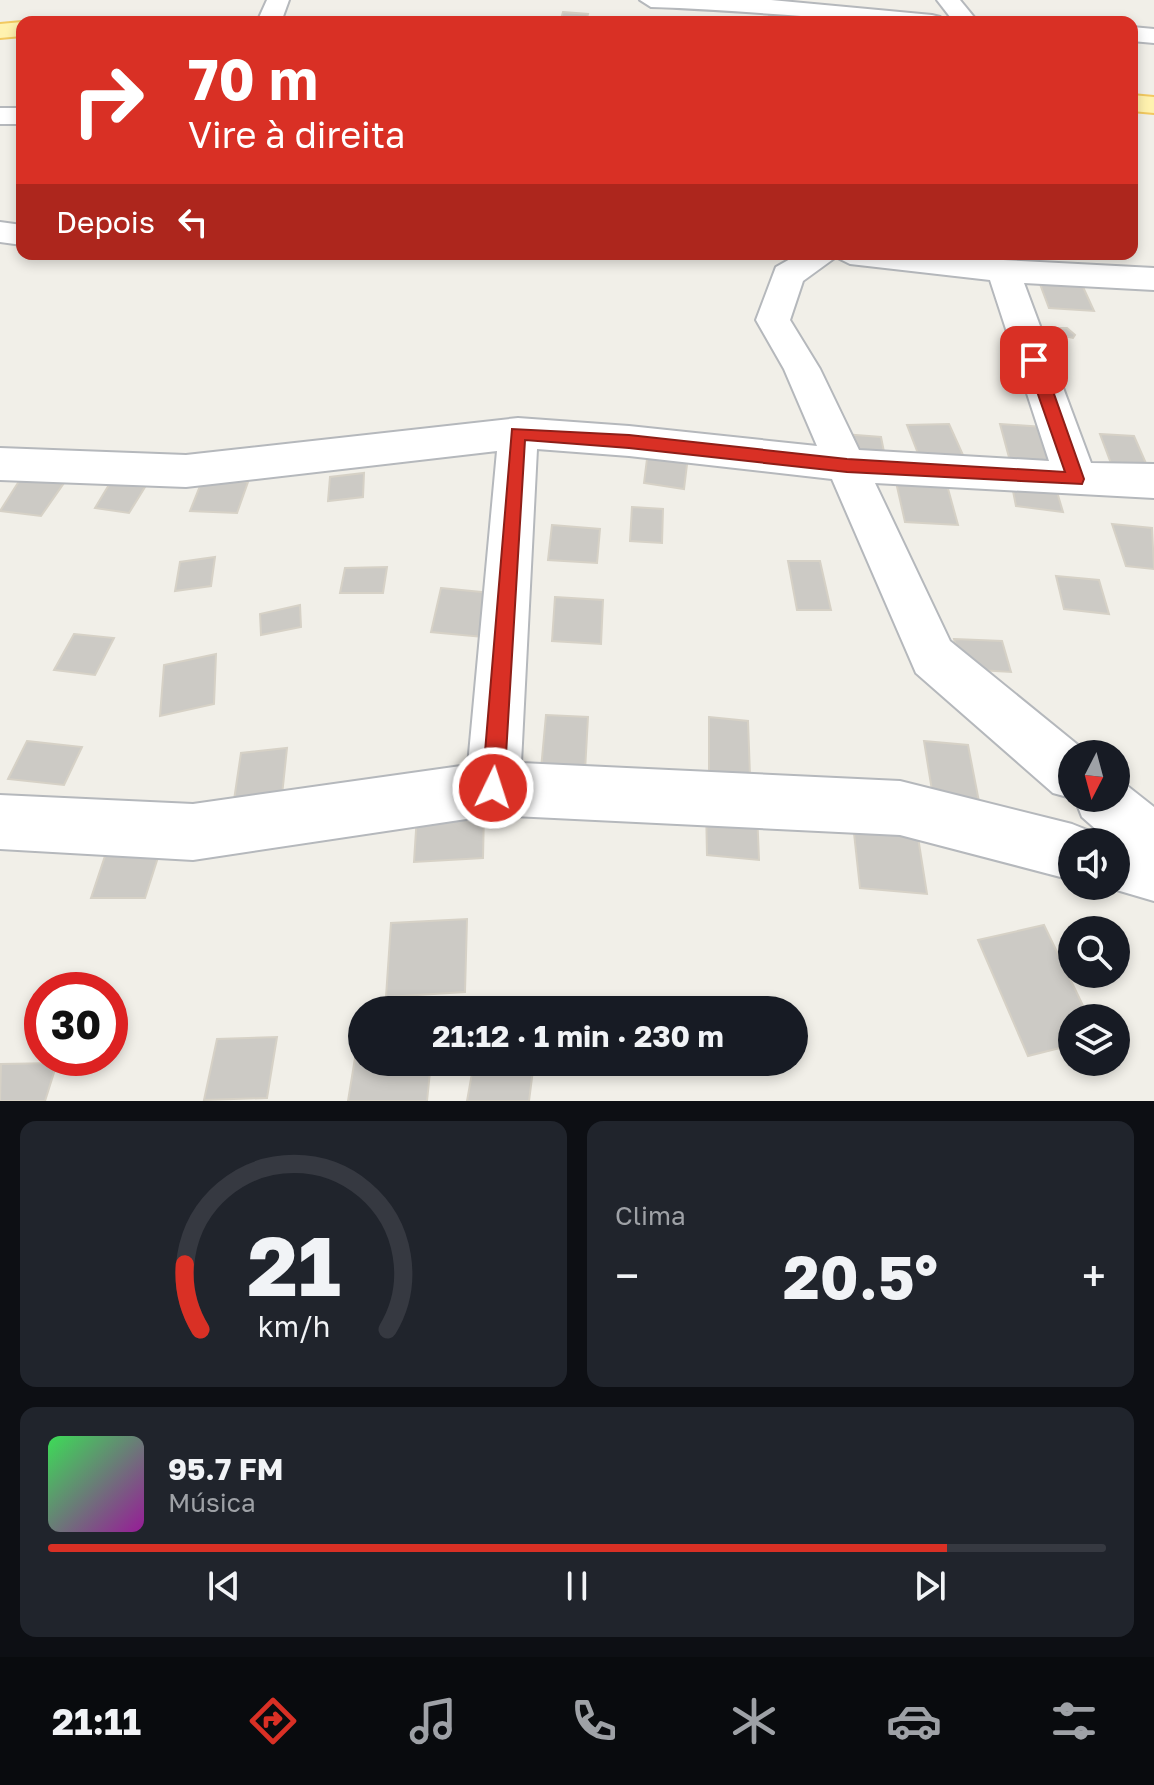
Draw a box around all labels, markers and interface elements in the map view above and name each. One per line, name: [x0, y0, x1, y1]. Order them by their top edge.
text: 70 m: [188, 45, 318, 112]
icon: right: [56, 48, 160, 152]
text: Vire à direita: [188, 113, 405, 156]
icon: left: [171, 200, 215, 244]
text: Depois: [56, 204, 155, 240]
pin: [1000, 326, 1068, 394]
icon: arrive: [1012, 338, 1056, 382]
north arrow: [1058, 740, 1130, 812]
map controls: [1058, 740, 1130, 1076]
position arrow: [451, 746, 535, 830]
button: sound: [1058, 828, 1130, 900]
button: search: [1058, 916, 1130, 988]
speed limit sign: 30: [24, 972, 128, 1076]
button: layers: [1058, 1004, 1130, 1076]
text: 21:12 · 1 min · 230 m: [432, 1018, 724, 1054]
text: Clima: [615, 1200, 686, 1231]
text: 21: [247, 1214, 340, 1314]
text: 20.5°: [783, 1240, 938, 1312]
text: −: [615, 1249, 639, 1302]
text: +: [1082, 1249, 1106, 1302]
text: km/h: [257, 1309, 330, 1343]
text: 95.7 FM: [168, 1451, 283, 1487]
text: Música: [168, 1487, 256, 1518]
icon: previous: [202, 1564, 246, 1608]
icon: pause: [555, 1564, 599, 1608]
icon: next: [908, 1564, 952, 1608]
icon: directions: [245, 1693, 301, 1749]
icon: music: [405, 1693, 461, 1749]
icon: phone: [566, 1693, 622, 1749]
icon: climate: [726, 1693, 782, 1749]
icon: car: [886, 1693, 942, 1749]
icon: filters: [1046, 1693, 1102, 1749]
text: 21:11: [52, 1700, 141, 1743]

